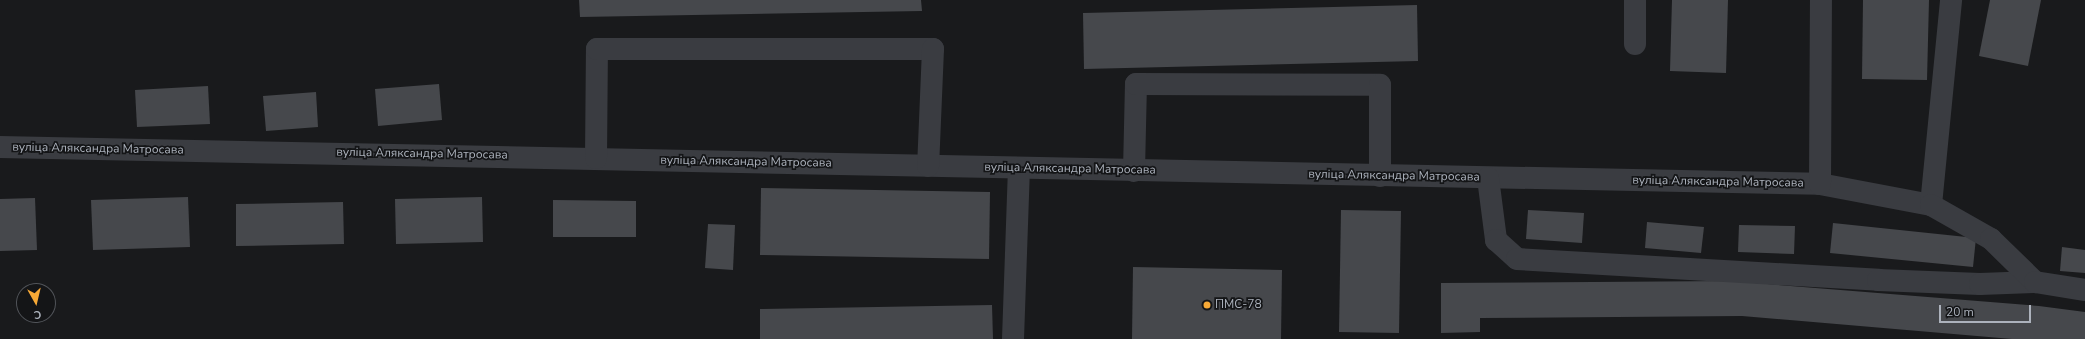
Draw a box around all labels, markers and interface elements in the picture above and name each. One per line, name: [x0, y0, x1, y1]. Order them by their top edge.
street label: вуліца Аляксандра Матросава: [12, 140, 184, 158]
street label: вуліца Аляксандра Матросава: [336, 145, 508, 163]
street label: вуліца Аляксандра Матросава: [660, 153, 832, 171]
street label: вуліца Аляксандра Матросава: [984, 160, 1156, 178]
street label: вуліца Аляксандра Матросава: [1308, 167, 1480, 185]
street label: вуліца Аляксандра Матросава: [1632, 173, 1804, 191]
north arrow: [16, 283, 56, 323]
scale bar: [1941, 297, 2033, 323]
place label: ПМС-78: [1215, 298, 1262, 312]
marker: ПМС-78: [1202, 300, 1212, 310]
text: 20 m: [1946, 304, 1974, 320]
text: С: [33, 306, 42, 322]

